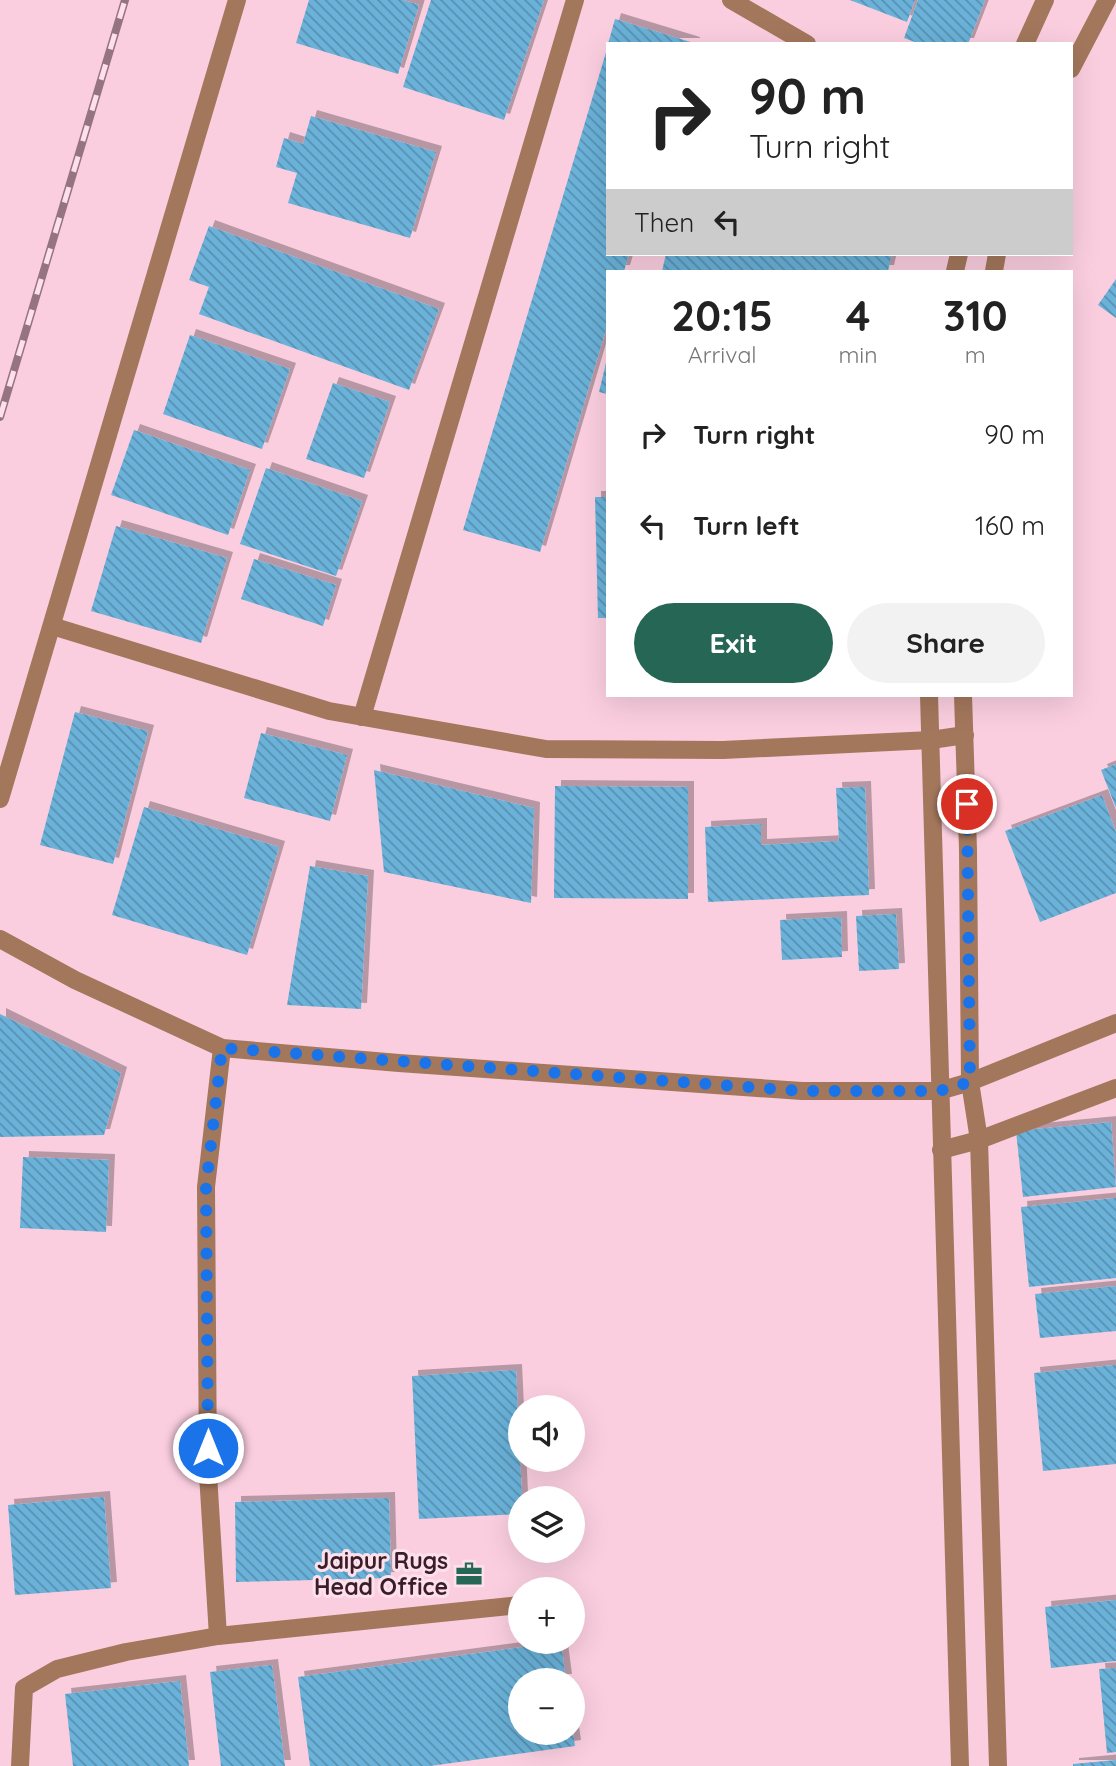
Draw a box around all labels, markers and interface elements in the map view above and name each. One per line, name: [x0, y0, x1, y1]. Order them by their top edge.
text: 90 m: [749, 65, 866, 126]
icon: right: [634, 70, 725, 161]
text: Turn right: [749, 126, 890, 166]
icon: left: [708, 203, 746, 241]
text: Then: [634, 206, 694, 239]
text: 20:15: [671, 289, 773, 342]
text: 4: [846, 289, 870, 342]
text: 310: [943, 289, 1008, 342]
text: Arrival: [688, 340, 757, 369]
text: min: [838, 340, 878, 369]
text: m: [965, 340, 986, 369]
icon: right: [634, 416, 672, 454]
text: Turn right: [693, 418, 815, 451]
text: 90 m: [984, 418, 1045, 451]
icon: left: [634, 507, 672, 545]
text: Turn left: [693, 509, 800, 542]
text: 160 m: [975, 509, 1045, 542]
button: Exit: [634, 603, 833, 683]
button: Share: [847, 603, 1045, 683]
pin: [937, 774, 997, 834]
icon: arrive: [948, 785, 986, 823]
map controls: [508, 1395, 585, 1745]
button: sound: [508, 1395, 585, 1472]
position arrow: [171, 1411, 245, 1485]
button: layers: [508, 1486, 585, 1563]
place label: Jaipur Rugs Head Office: [314, 1546, 448, 1601]
office icon: Jaipur Rugs Head Office: [454, 1559, 484, 1589]
button: +: [508, 1577, 585, 1654]
button: −: [508, 1668, 585, 1745]

